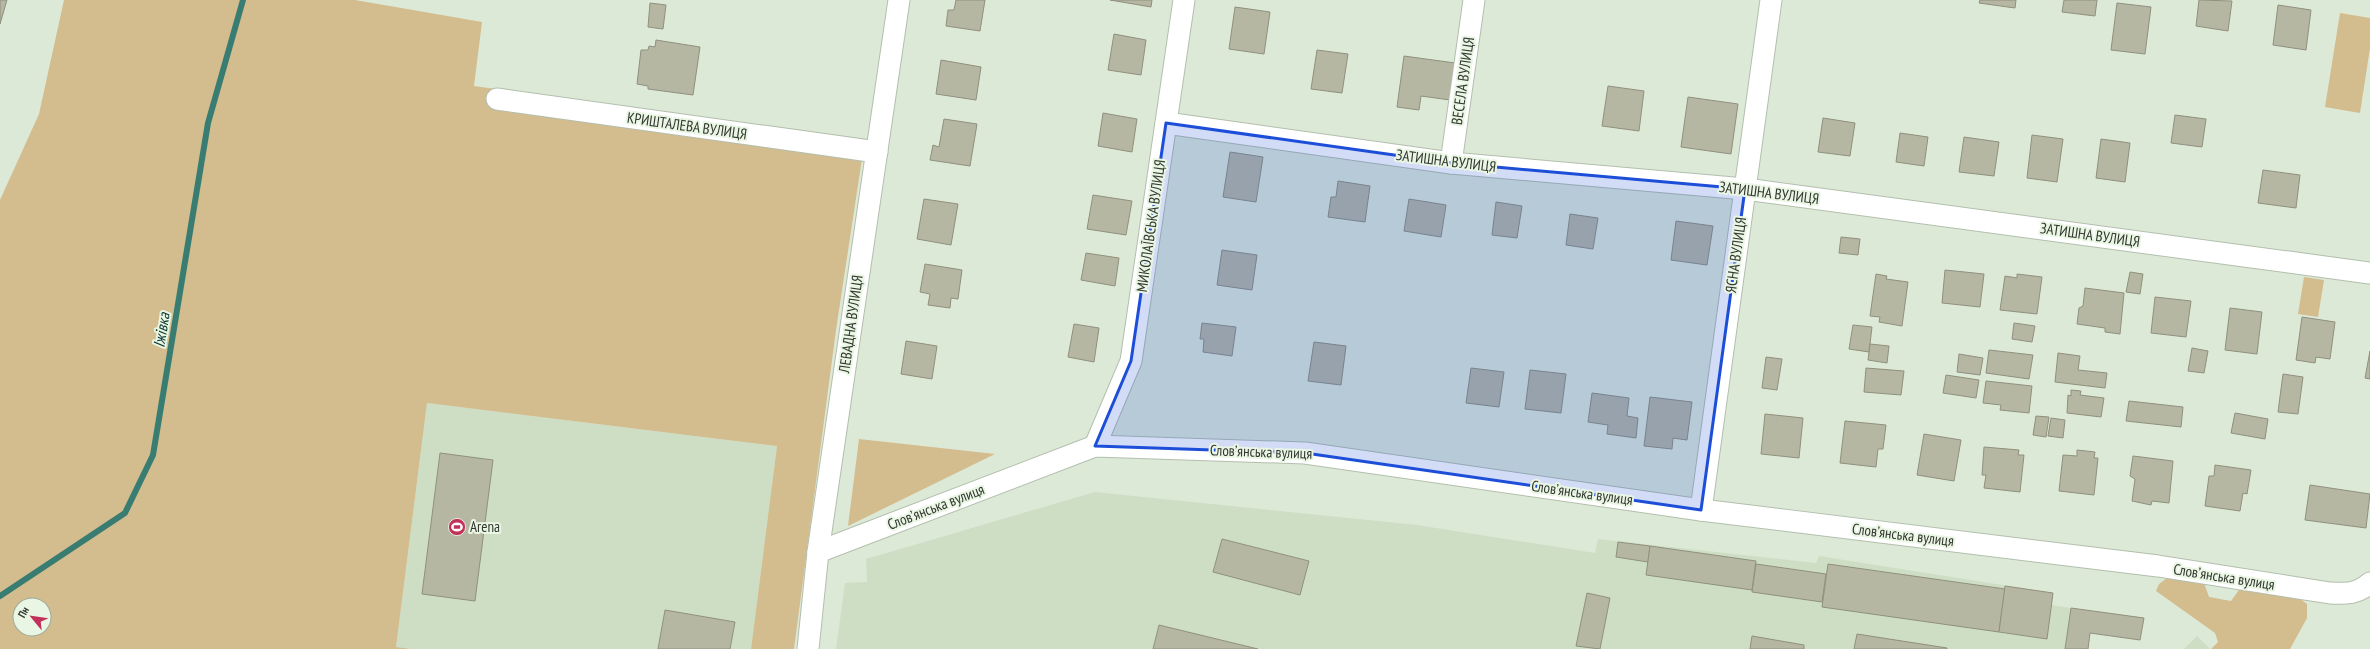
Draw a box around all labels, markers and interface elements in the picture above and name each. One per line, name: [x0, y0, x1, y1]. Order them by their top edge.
street label: ВЕСЕЛА ВУЛИЦЯ: [1447, 36, 1478, 126]
street label: КРИШТАЛЕВА ВУЛИЦЯ: [626, 108, 748, 143]
street label: ЗАТИШНА ВУЛИЦЯ: [1395, 145, 1497, 176]
street label: МИКОЛАЇВСЬКА ВУЛИЦЯ: [1132, 158, 1169, 293]
street label: ЗАТИШНА ВУЛИЦЯ: [1718, 177, 1820, 208]
street label: ЯСНА ВУЛИЦЯ: [1721, 216, 1750, 294]
street label: ЗАТИШНА ВУЛИЦЯ: [2039, 218, 2141, 251]
street label: ЛЕВАДНА ВУЛИЦЯ: [834, 274, 867, 375]
water label: Іжівка: [148, 310, 174, 349]
street label: Словʼянська вулиця: [1210, 440, 1313, 463]
street label: Словʼянська вулиця: [1530, 476, 1634, 509]
street label: Словʼянська вулиця: [885, 479, 987, 534]
sports icon: Arena: [447, 517, 467, 537]
place label: Arena: [470, 517, 500, 536]
street label: Словʼянська вулиця: [1851, 519, 1955, 550]
street label: Словʼянська вулиця: [2172, 559, 2276, 594]
north arrow: [12, 597, 52, 637]
text: Пн: [15, 604, 32, 620]

